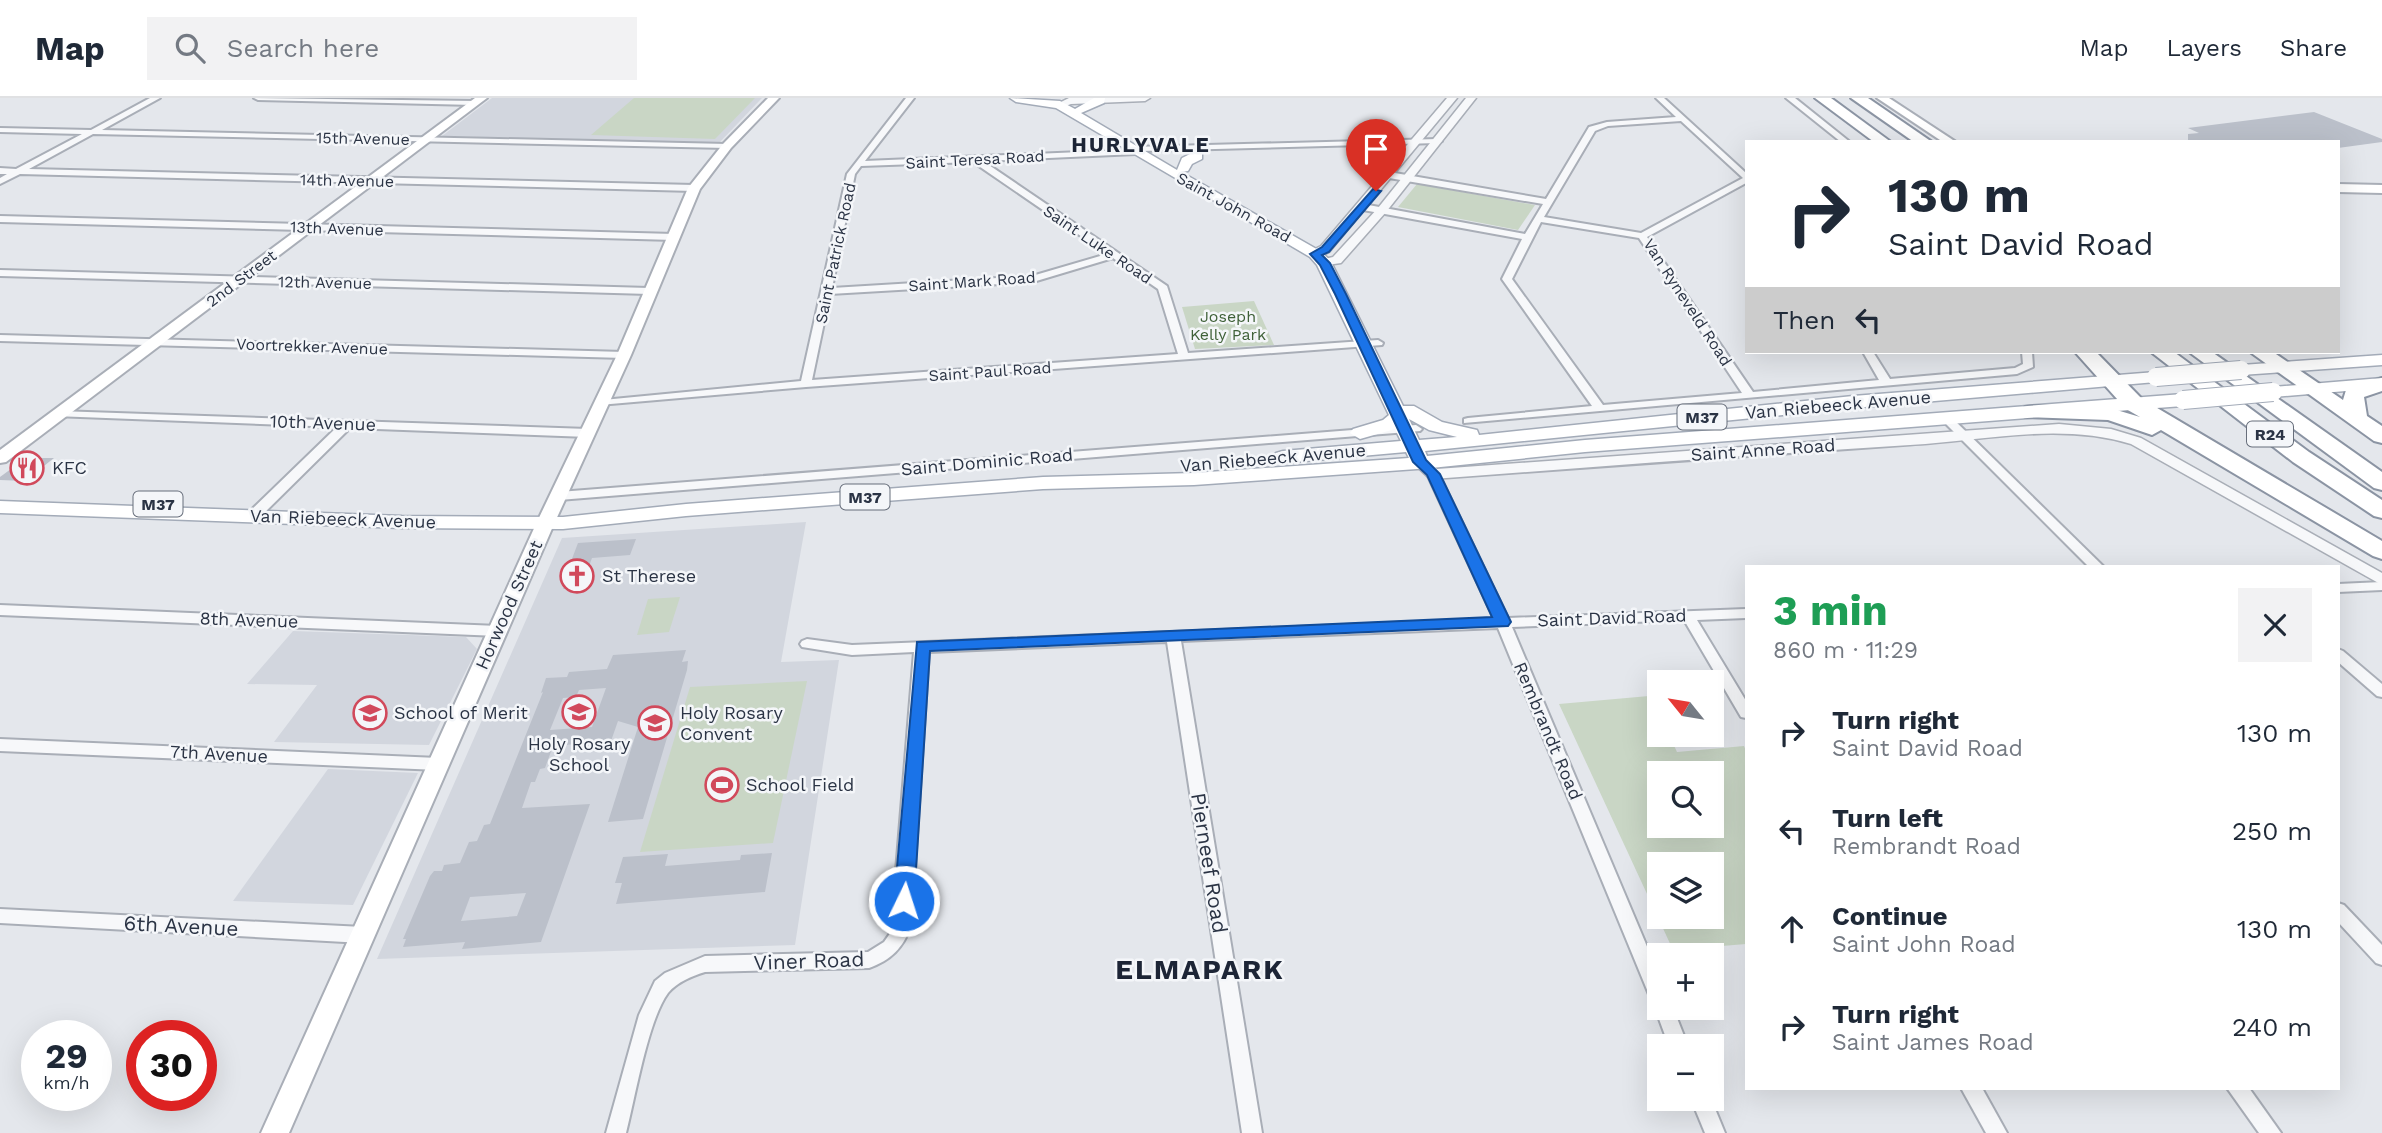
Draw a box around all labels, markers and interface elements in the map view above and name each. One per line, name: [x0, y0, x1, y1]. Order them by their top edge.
search box: [147, 17, 637, 80]
text: Map: [35, 29, 105, 68]
icon: search: [171, 29, 209, 67]
text: Search here: [227, 33, 379, 63]
text: Map: [2080, 34, 2128, 62]
text: Layers: [2166, 34, 2242, 62]
text: Share: [2280, 34, 2347, 62]
pin: [1346, 119, 1406, 191]
street label: 15th Avenue: [316, 128, 410, 149]
icon: arrive: [1357, 130, 1395, 168]
district label: HURLYVALE: [1071, 132, 1211, 157]
street label: Saint Teresa Road: [905, 146, 1045, 173]
text: 130 m: [1888, 166, 2030, 224]
street label: Saint John Road: [1173, 168, 1294, 247]
icon: right: [1773, 168, 1864, 259]
street label: 14th Avenue: [300, 170, 394, 191]
street label: Saint Patrick Road: [811, 181, 860, 325]
street label: Saint Luke Road: [1040, 201, 1156, 288]
street label: 13th Avenue: [290, 217, 384, 240]
text: Saint David Road: [1888, 225, 2154, 263]
street label: Van Ryneveld Road: [1639, 235, 1736, 370]
street label: 2nd Street: [202, 246, 280, 311]
street label: Saint Mark Road: [908, 268, 1036, 295]
street label: 12th Avenue: [278, 272, 372, 293]
icon: left: [1849, 301, 1887, 339]
text: Then: [1773, 305, 1835, 335]
park label: Joseph Kelly Park: [1190, 307, 1266, 344]
street label: Voortrekker Avenue: [236, 334, 388, 359]
street label: Saint Paul Road: [928, 358, 1052, 385]
street label: Van Riebeeck Avenue: [1744, 386, 1932, 423]
road number: M37: [1678, 404, 1726, 430]
street label: 10th Avenue: [270, 410, 376, 435]
road number: R24: [2247, 422, 2293, 446]
street label: Saint Anne Road: [1690, 434, 1836, 465]
street label: Van Riebeeck Avenue: [1179, 439, 1367, 476]
street label: Saint Dominic Road: [900, 444, 1074, 479]
restaurant icon: KFC: [8, 449, 46, 487]
place label: KFC: [52, 457, 87, 478]
road number: M37: [840, 484, 890, 510]
road number: M37: [134, 492, 182, 516]
street label: Van Riebeeck Avenue: [250, 505, 436, 532]
street label: Horwood Street: [471, 537, 547, 673]
church icon: St Therese: [558, 557, 596, 595]
place label: St Therese: [602, 565, 696, 586]
text: 3 min: [1773, 586, 1888, 635]
button: close: [2238, 588, 2312, 662]
street label: Saint David Road: [1537, 604, 1687, 631]
street label: 8th Avenue: [199, 607, 299, 632]
text: 860 m · 11:29: [1773, 637, 1918, 664]
street label: Rembrandt Road: [1510, 659, 1587, 803]
north arrow: [1647, 670, 1724, 747]
map controls: [1647, 670, 1724, 1111]
school or university icon: Holy Rosary School: [560, 693, 598, 731]
school or university icon: School of Merit: [351, 694, 389, 732]
place label: School of Merit: [394, 702, 528, 723]
place label: Holy Rosary Convent: [680, 702, 783, 744]
school or university icon: Holy Rosary Convent: [636, 704, 674, 742]
text: Turn right: [1832, 705, 1959, 735]
icon: right: [1773, 714, 1811, 752]
text: 130 m: [2237, 718, 2312, 748]
place label: Holy Rosary School: [528, 733, 631, 775]
text: Saint David Road: [1832, 735, 2023, 762]
street label: 7th Avenue: [170, 740, 268, 767]
button: search: [1647, 761, 1724, 838]
sports icon: School Field: [703, 766, 741, 804]
place label: School Field: [746, 774, 854, 795]
street label: Pierneef Road: [1186, 791, 1233, 935]
text: Turn left: [1832, 803, 1943, 833]
icon: left: [1773, 812, 1811, 850]
text: 250 m: [2232, 816, 2312, 846]
text: Rembrandt Road: [1832, 833, 2021, 860]
button: layers: [1647, 852, 1724, 929]
position arrow: [867, 864, 941, 938]
text: Continue: [1832, 901, 1948, 931]
street label: 6th Avenue: [123, 910, 239, 941]
icon: ahead: [1773, 910, 1811, 948]
text: 130 m: [2237, 914, 2312, 944]
text: Saint John Road: [1832, 931, 2016, 958]
button: +: [1647, 943, 1724, 1020]
street label: Viner Road: [753, 946, 865, 975]
district label: ELMAPARK: [1115, 953, 1285, 986]
text: Turn right: [1832, 999, 1959, 1029]
icon: right: [1773, 1008, 1811, 1046]
text: 240 m: [2232, 1012, 2312, 1042]
speed limit sign: 30: [126, 1020, 217, 1111]
text: Saint James Road: [1832, 1029, 2034, 1056]
button: −: [1647, 1034, 1724, 1111]
text: 29: [45, 1035, 88, 1077]
text: km/h: [43, 1072, 90, 1093]

